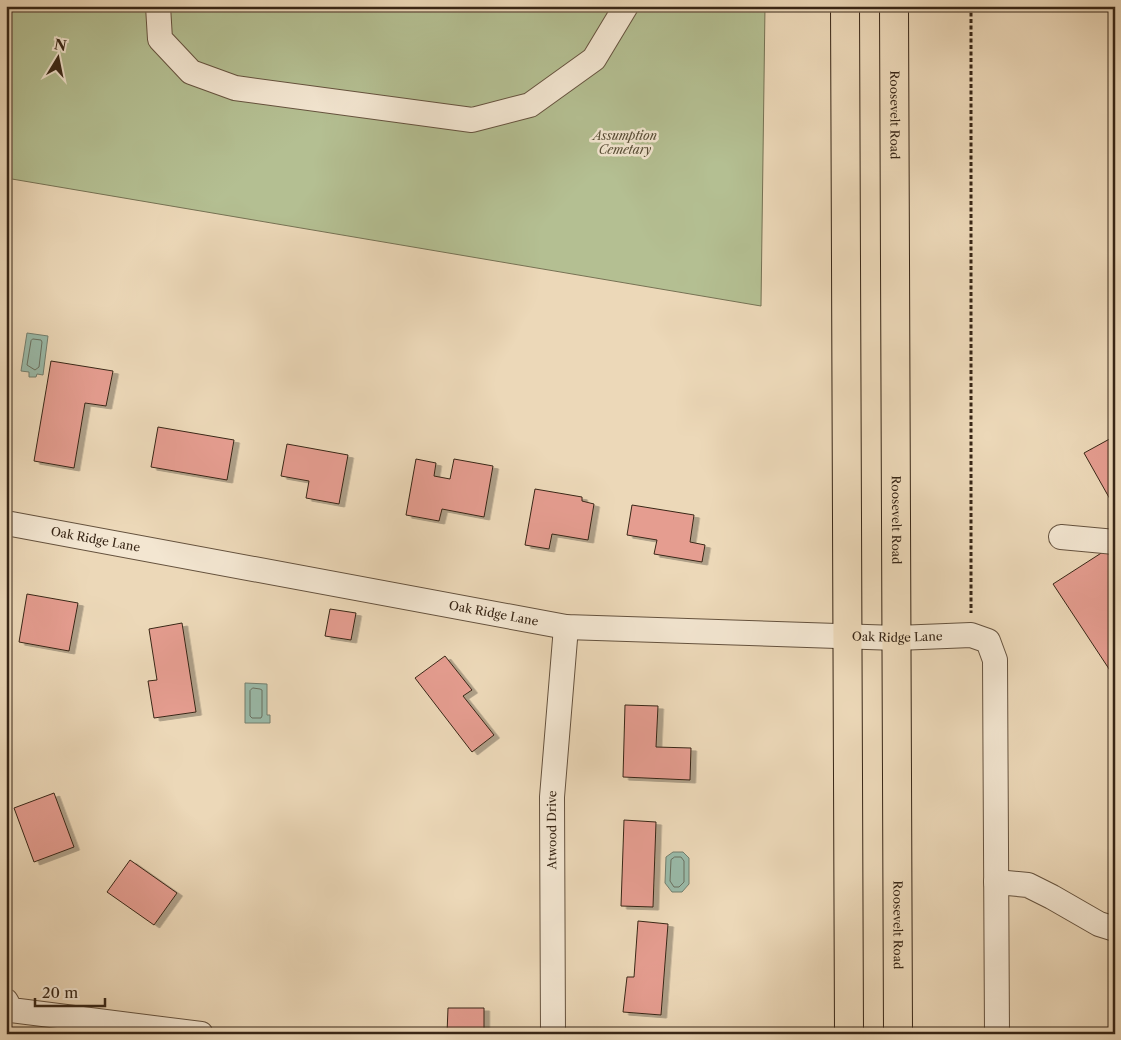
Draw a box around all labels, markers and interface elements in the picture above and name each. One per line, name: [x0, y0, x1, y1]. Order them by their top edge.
north arrow: [32, 32, 82, 82]
text: N: [53, 35, 68, 55]
street label: Roosevelt Road: [887, 71, 903, 160]
park label: Assumption Cemetary: [591, 128, 657, 157]
street label: Roosevelt Road: [889, 476, 904, 565]
street label: Oak Ridge Lane: [50, 523, 142, 555]
street label: Oak Ridge Lane: [448, 597, 540, 629]
street label: Oak Ridge Lane: [852, 628, 943, 645]
street label: Atwood Drive: [544, 790, 560, 871]
street label: Roosevelt Road: [890, 881, 906, 970]
scale bar: [35, 975, 105, 1007]
text: 20 m: [42, 983, 78, 1002]

